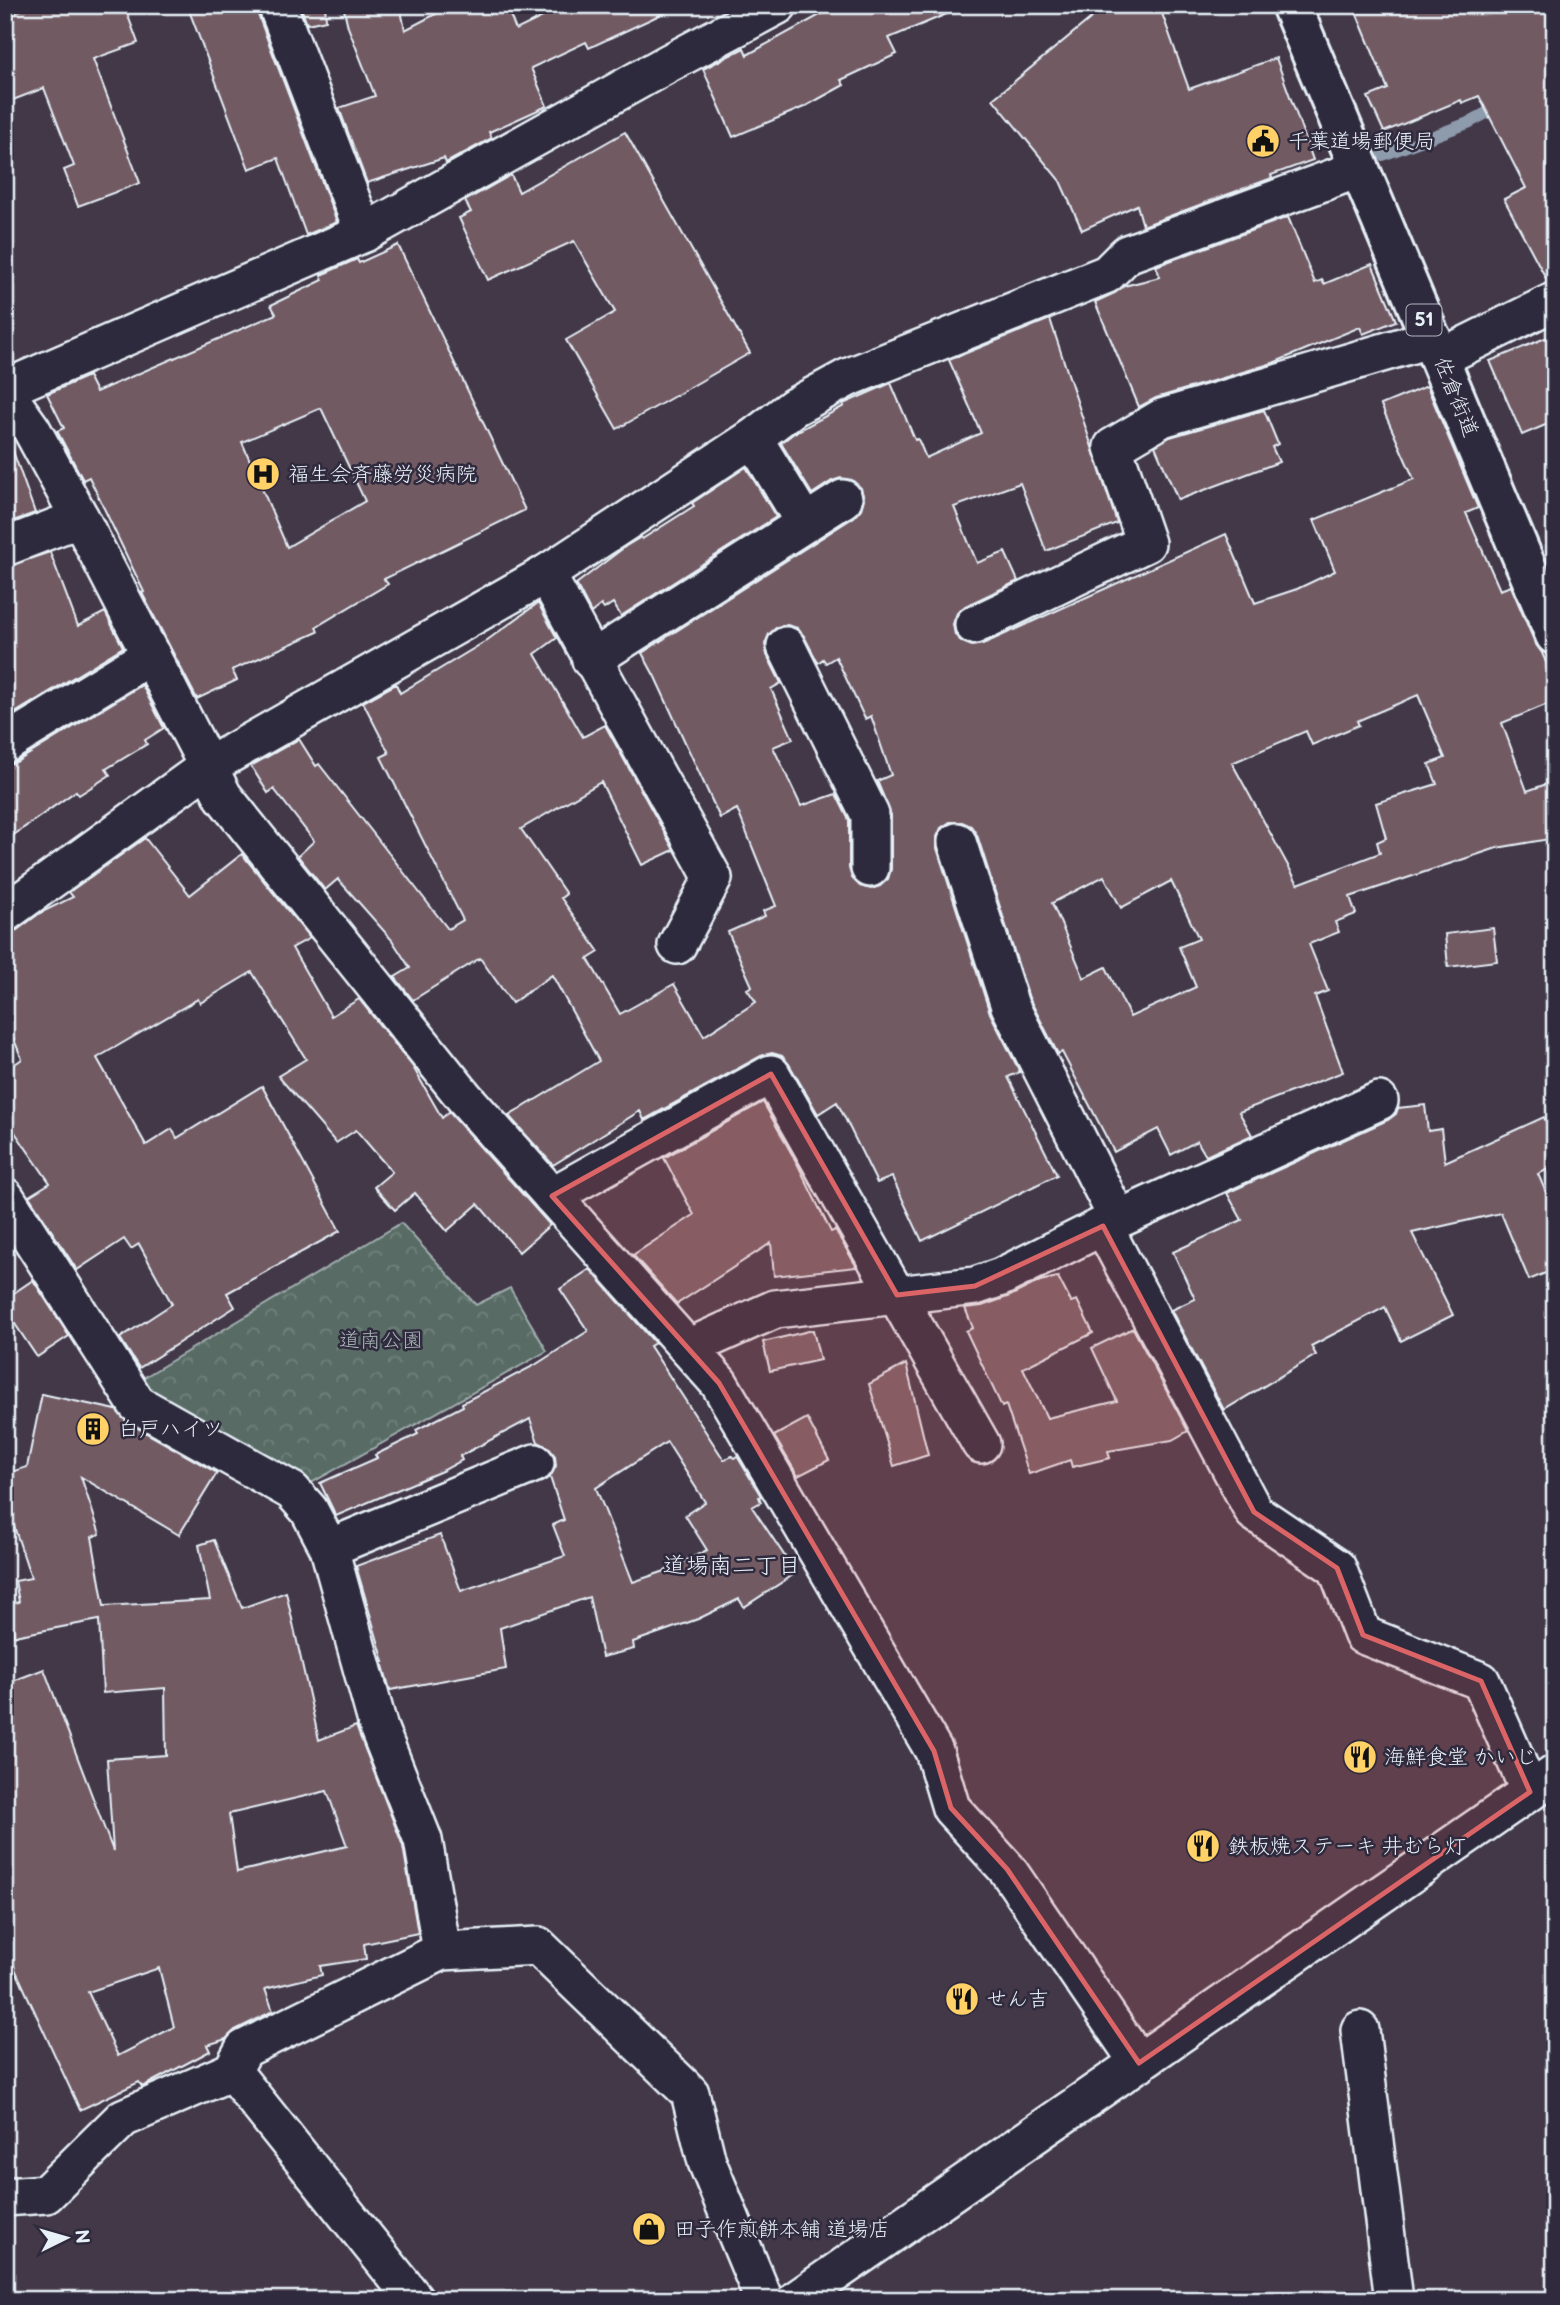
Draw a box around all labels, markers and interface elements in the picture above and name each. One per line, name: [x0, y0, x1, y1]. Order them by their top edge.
public building icon: 千葉道場郵便局: [1244, 122, 1282, 160]
place label: 千葉道場郵便局: [1288, 129, 1435, 154]
road number: 51: [1406, 304, 1442, 336]
street label: 佐倉街道: [1429, 353, 1483, 441]
hospital icon: 福生会斉藤労災病院: [244, 455, 282, 493]
place label: 福生会斉藤労災病院: [288, 462, 477, 487]
park label: 道南公園: [339, 1328, 423, 1353]
building icon: 白戸ハイツ: [74, 1410, 112, 1448]
place label: 白戸ハイツ: [118, 1417, 223, 1442]
district label: 道場南二丁目: [663, 1552, 801, 1580]
restaurant icon: 海鮮食堂 かいじ: [1341, 1738, 1379, 1776]
place label: 海鮮食堂 かいじ: [1384, 1745, 1537, 1770]
restaurant icon: 鉄板焼ステーキ 井むら灯: [1184, 1827, 1222, 1865]
place label: 鉄板焼ステーキ 井むら灯: [1228, 1834, 1466, 1859]
restaurant icon: せん吉: [943, 1980, 981, 2018]
place label: せん吉: [986, 1987, 1049, 2012]
north arrow: [32, 2204, 102, 2274]
shop icon: 田子作煎餅本舗 道場店: [630, 2210, 668, 2248]
place label: 田子作煎餅本舗 道場店: [674, 2217, 890, 2242]
text: N: [69, 2229, 94, 2245]

